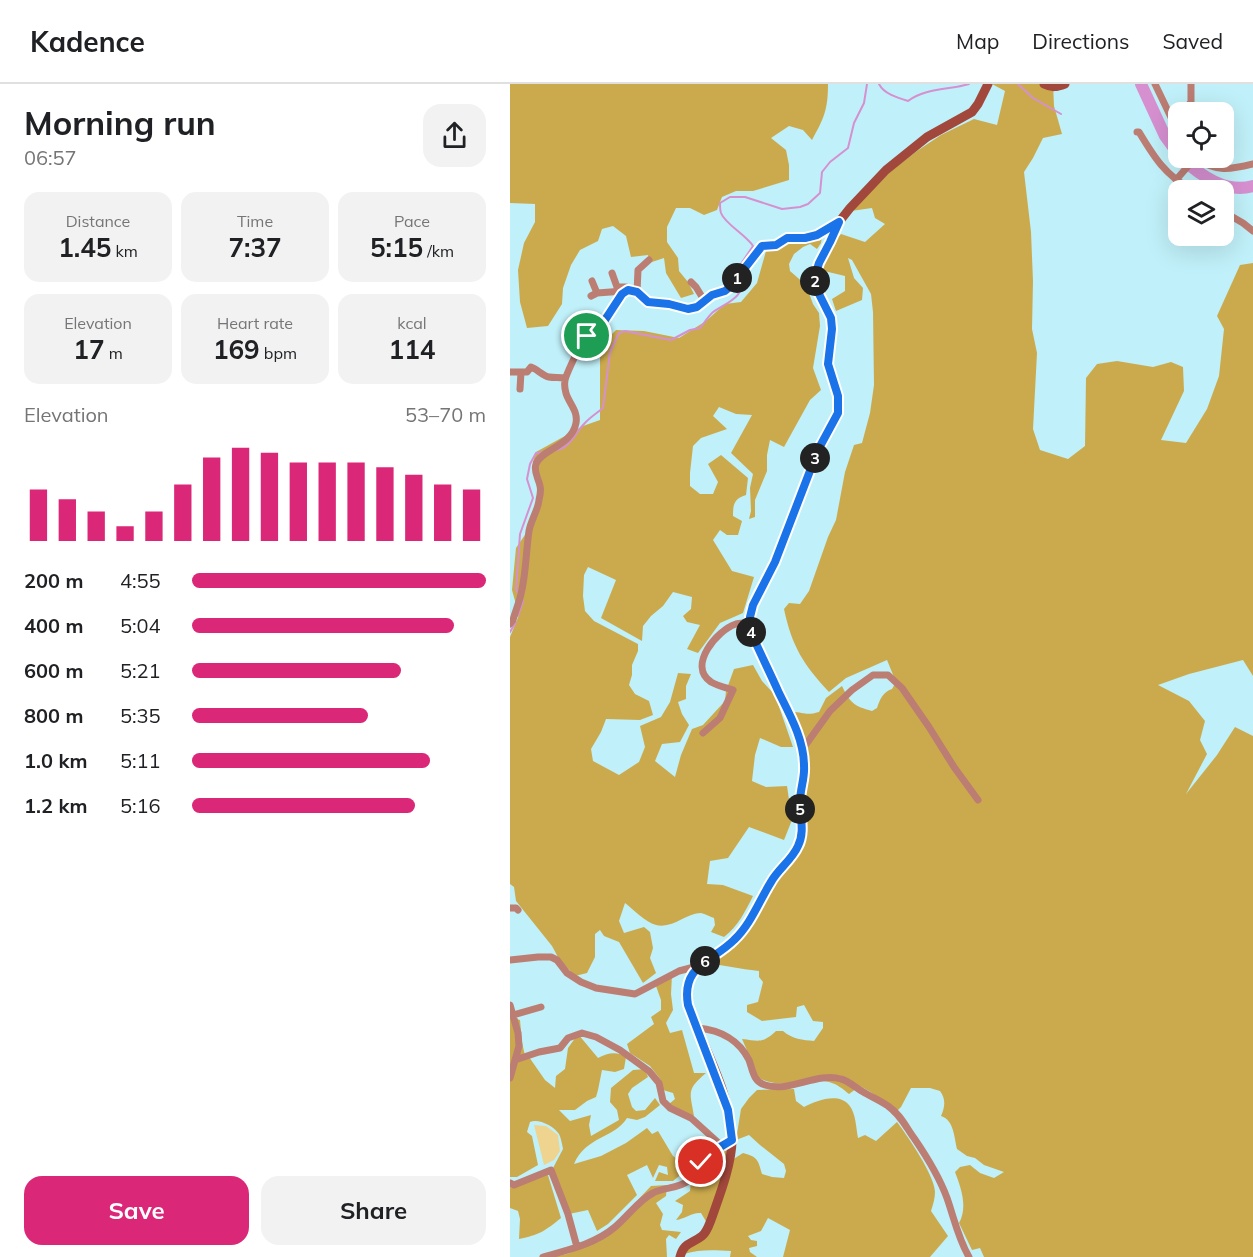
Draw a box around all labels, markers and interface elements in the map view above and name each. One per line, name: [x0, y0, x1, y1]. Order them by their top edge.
text: Kadence: [30, 24, 145, 59]
text: Map: [956, 28, 999, 54]
text: Directions: [1032, 28, 1129, 54]
text: Saved: [1162, 28, 1223, 54]
text: Morning run: [24, 102, 216, 143]
map controls: [1168, 102, 1234, 246]
button: locate: [1168, 102, 1234, 168]
button: share: [423, 104, 486, 167]
text: 06:57: [24, 145, 77, 170]
button: layers: [1168, 180, 1234, 246]
text: Distance: [66, 211, 130, 231]
text: Time: [237, 211, 273, 231]
text: Pace: [394, 211, 430, 231]
text: 1.45: [58, 231, 111, 264]
text: 7:37: [228, 231, 282, 264]
text: 5:15: [370, 231, 423, 264]
text: km: [111, 241, 138, 261]
text: /km: [423, 241, 454, 261]
pin: 1: [722, 263, 752, 293]
pin: 2: [800, 266, 830, 296]
text: 1: [732, 268, 742, 288]
text: 2: [810, 271, 820, 291]
pin: [561, 310, 612, 361]
text: Elevation: [64, 313, 132, 333]
text: Heart rate: [217, 313, 293, 333]
text: kcal: [397, 313, 427, 333]
icon: arrive: [570, 319, 603, 352]
text: 17: [73, 333, 104, 366]
text: 169: [213, 333, 260, 366]
text: 114: [389, 333, 435, 366]
text: m: [104, 343, 123, 363]
text: bpm: [260, 343, 297, 363]
text: Elevation: [24, 402, 109, 427]
text: 53–70 m: [405, 402, 486, 427]
pin: 3: [800, 443, 830, 473]
text: 3: [810, 448, 820, 468]
text: 200 m: [24, 568, 83, 593]
text: 4:55: [120, 568, 161, 593]
text: 400 m: [24, 613, 83, 638]
text: 5:04: [120, 613, 161, 638]
pin: 4: [736, 617, 766, 647]
text: 4: [746, 622, 756, 642]
text: 600 m: [24, 658, 83, 683]
text: 5:21: [120, 658, 161, 683]
text: 800 m: [24, 703, 83, 728]
text: 5:35: [120, 703, 161, 728]
text: 1.0 km: [24, 748, 87, 773]
text: 5:11: [120, 748, 161, 773]
text: 1.2 km: [24, 793, 87, 818]
text: 5:16: [120, 793, 161, 818]
pin: 5: [785, 794, 815, 824]
text: 5: [795, 799, 805, 819]
pin: 6: [690, 946, 720, 976]
text: 6: [700, 951, 710, 971]
pin: [675, 1136, 726, 1187]
icon: check: [684, 1145, 717, 1178]
button: Save: [24, 1176, 249, 1245]
button: Share: [261, 1176, 486, 1245]

